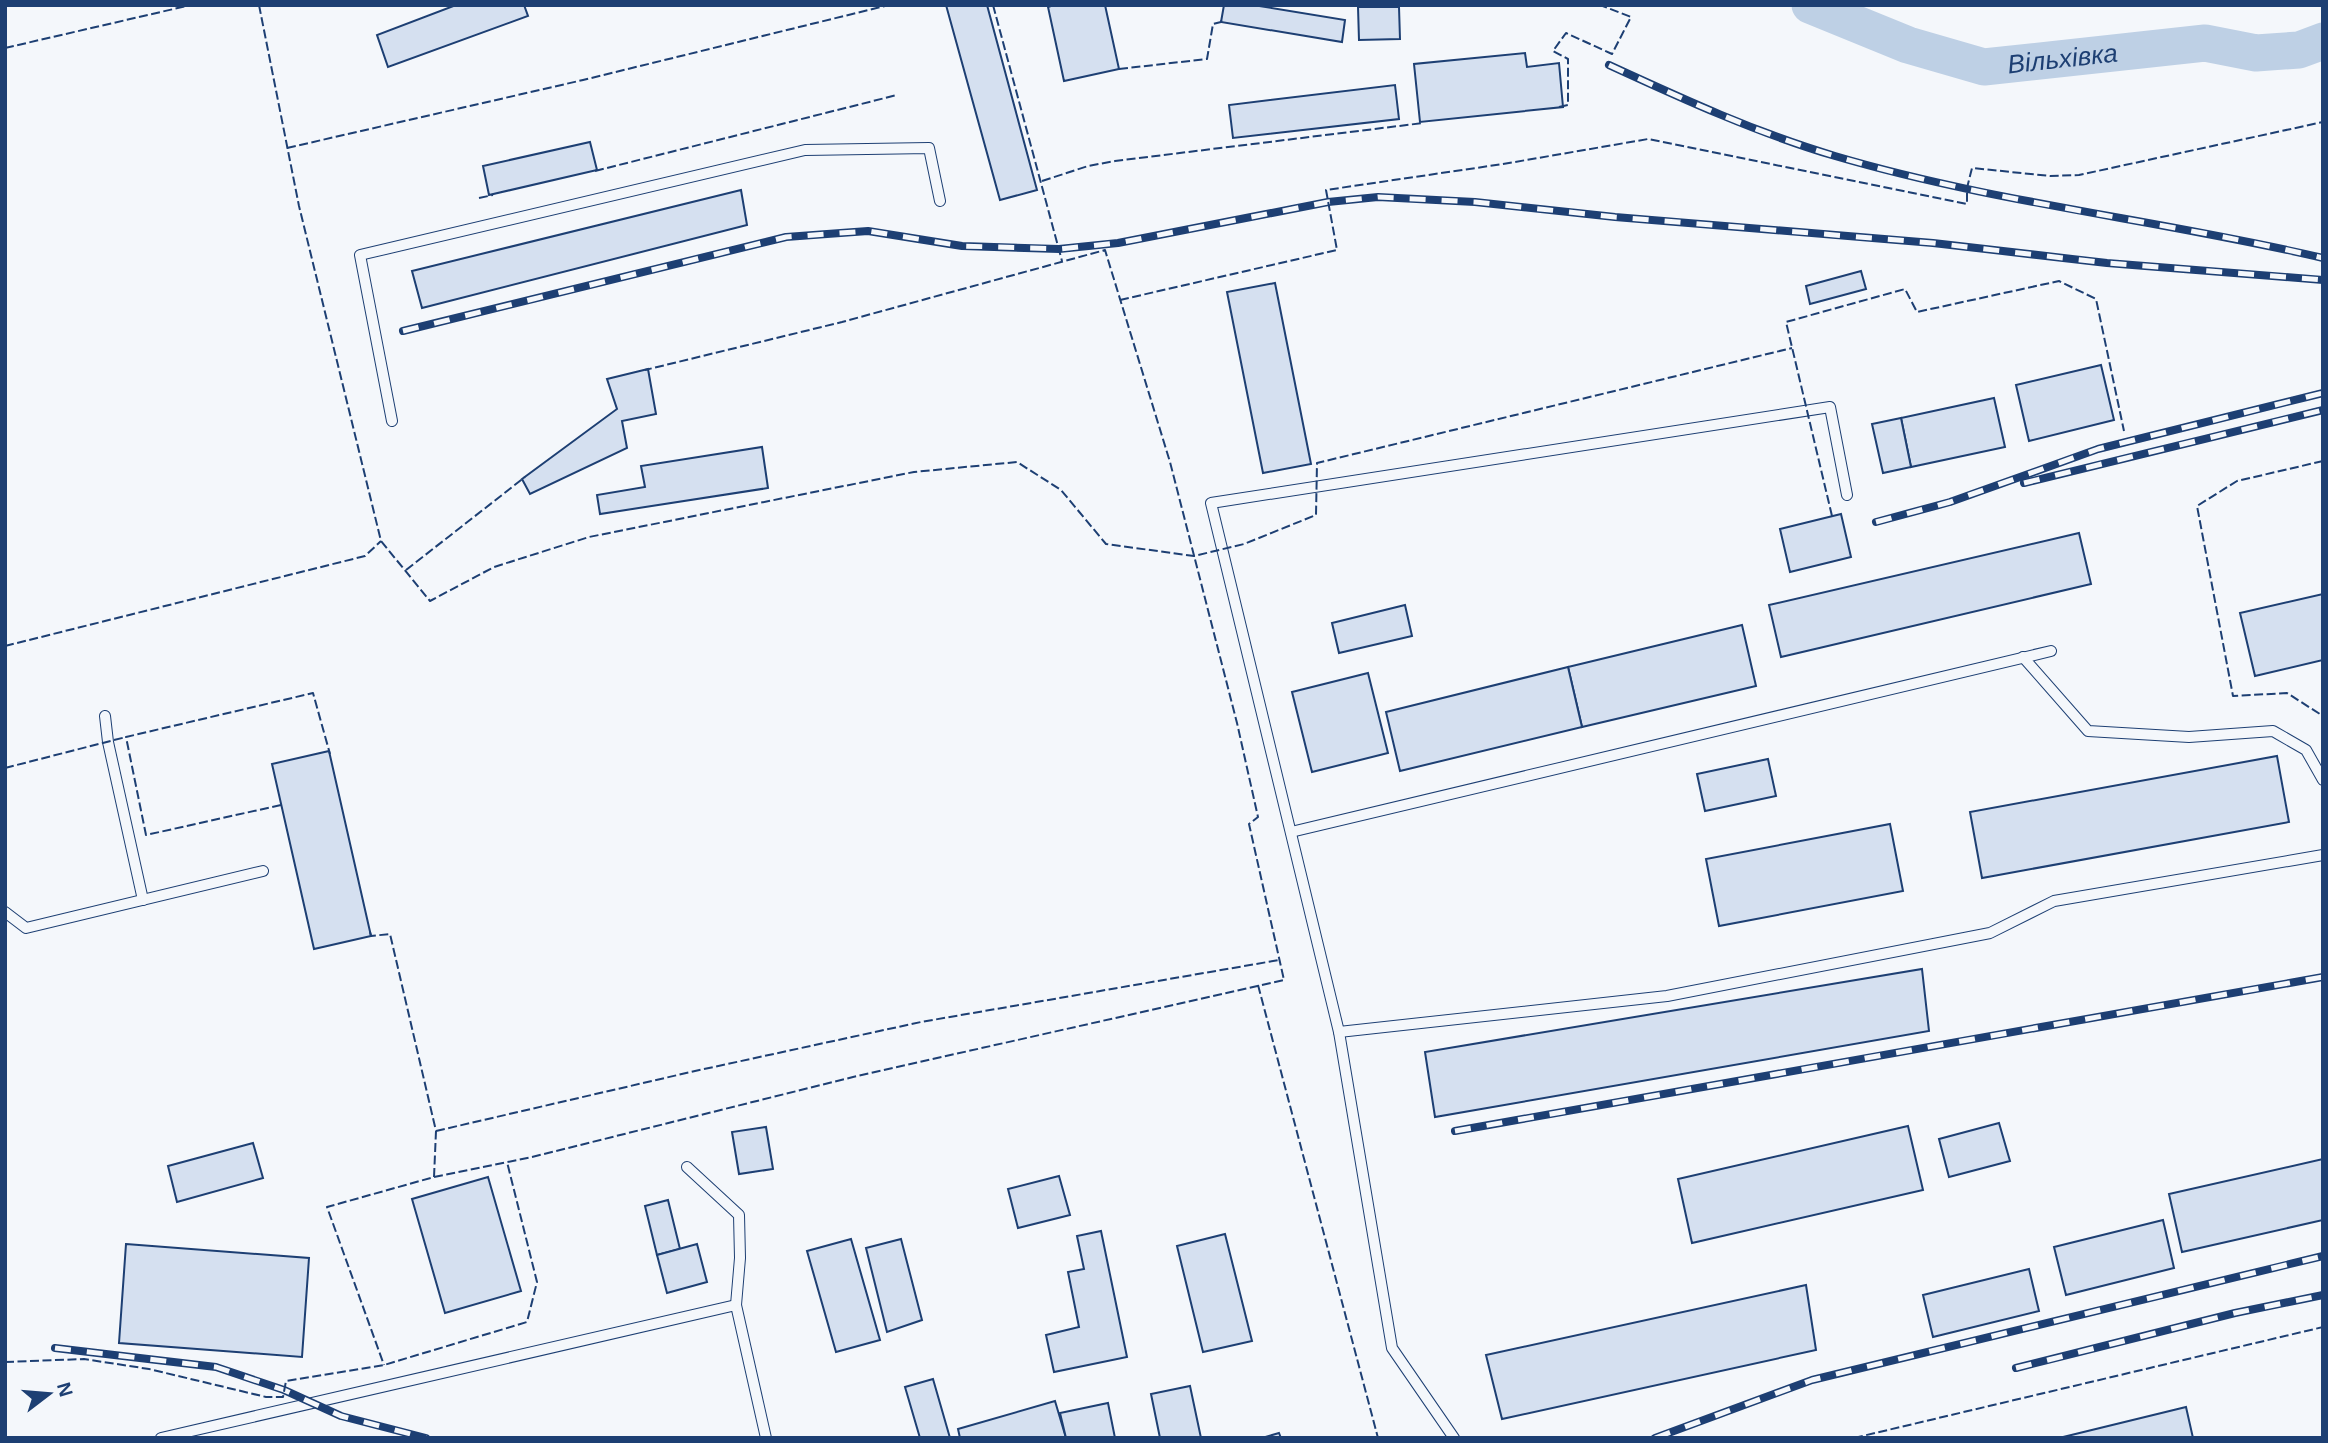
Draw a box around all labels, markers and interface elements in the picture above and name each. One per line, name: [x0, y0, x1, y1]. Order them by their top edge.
water label: Вільхівка: [2006, 38, 2119, 79]
north arrow: [14, 1359, 84, 1429]
text: N: [53, 1380, 77, 1399]

